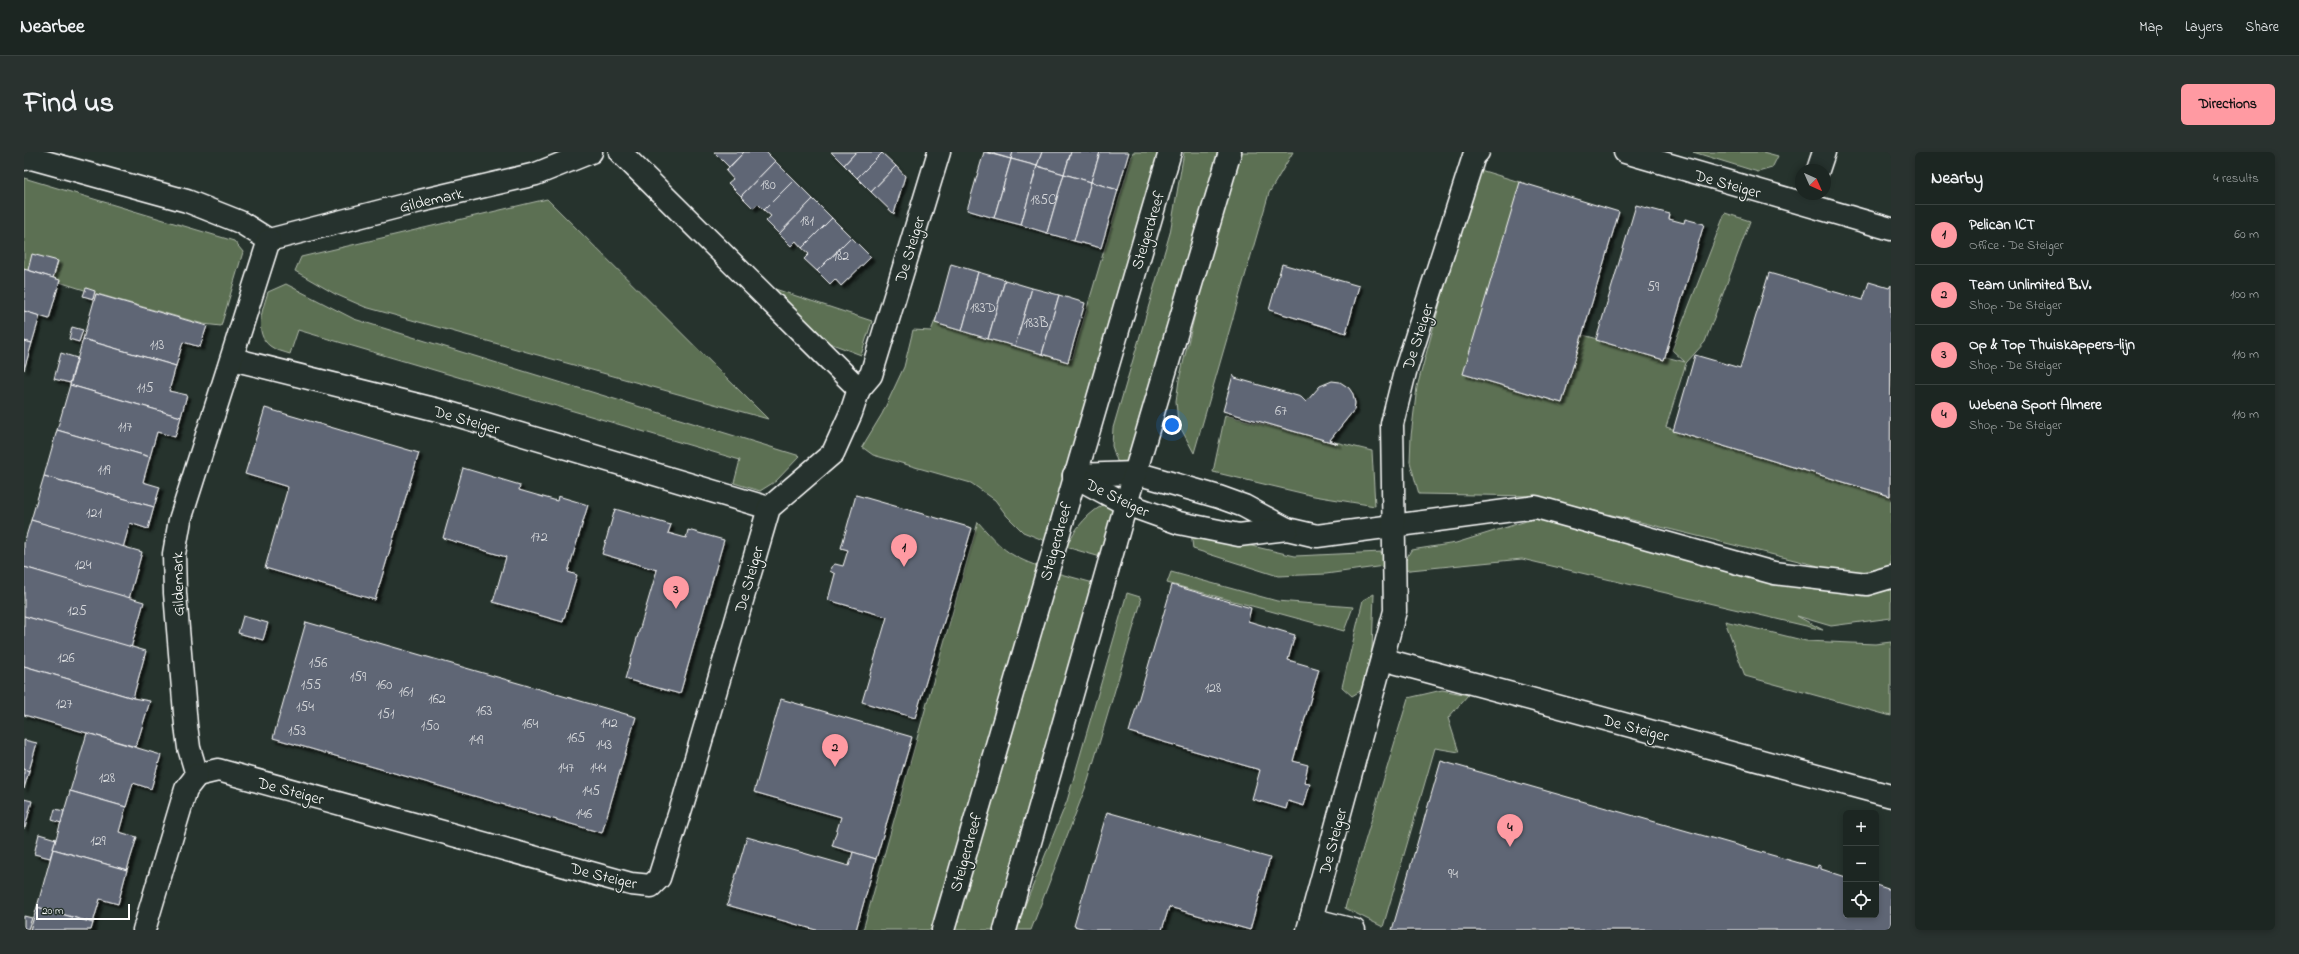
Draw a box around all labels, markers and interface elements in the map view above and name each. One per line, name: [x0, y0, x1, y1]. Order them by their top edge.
text: Nearbee: [20, 14, 85, 41]
text: Map: [2139, 17, 2163, 38]
text: Layers: [2185, 17, 2223, 38]
text: Share: [2245, 17, 2279, 38]
text: Find us: [24, 84, 114, 125]
button: Directions: [2181, 84, 2275, 125]
street label: De Steiger: [1691, 164, 1763, 206]
north arrow: [1795, 164, 1831, 200]
text: Nearby: [1931, 166, 1983, 191]
text: 4 results: [2213, 169, 2259, 188]
house number: 180: [760, 175, 776, 196]
street label: Gildemark: [397, 182, 467, 220]
street label: Steigerdreef: [1126, 188, 1172, 273]
house number: 185C: [1030, 190, 1056, 211]
house number: 181: [800, 211, 815, 232]
street label: De Steiger: [889, 214, 932, 287]
text: Pelican ICT: [1969, 214, 2035, 236]
text: 1: [1942, 225, 1946, 244]
text: 60 m: [2234, 225, 2259, 244]
text: Office · De Steiger: [1969, 236, 2064, 255]
house number: 182: [833, 246, 849, 267]
text: Team Unlimited B.V.: [1969, 274, 2091, 296]
house number: 59: [1647, 277, 1660, 298]
text: 2: [1941, 285, 1947, 304]
text: 100 m: [2230, 285, 2259, 304]
text: Shop · De Steiger: [1969, 296, 2062, 315]
house number: 183D: [970, 298, 996, 319]
street label: De Steiger: [1397, 301, 1441, 374]
house number: 183B: [1024, 313, 1048, 334]
text: Op & Top Thuiskappers-lijn: [1969, 334, 2135, 356]
house number: 113: [150, 335, 165, 356]
text: 3: [1941, 345, 1947, 364]
text: 110 m: [2232, 345, 2259, 364]
text: Shop · De Steiger: [1969, 356, 2062, 375]
house number: 115: [137, 378, 153, 399]
text: Webena Sport Almere: [1969, 394, 2102, 416]
street label: De Steiger: [430, 400, 502, 442]
house number: 67: [1275, 401, 1287, 422]
text: 4: [1941, 405, 1947, 424]
text: 110 m: [2232, 405, 2259, 424]
your location: [1162, 415, 1182, 435]
text: Shop · De Steiger: [1969, 416, 2062, 435]
house number: 117: [118, 417, 133, 438]
house number: 119: [97, 460, 111, 481]
street label: De Steiger: [1080, 473, 1153, 524]
street label: Steigerdreef: [1034, 499, 1080, 584]
house number: 121: [86, 503, 102, 524]
house number: 172: [530, 527, 548, 548]
pin: 1: [891, 534, 917, 567]
street label: De Steiger: [729, 544, 771, 616]
street label: Gildemark: [166, 550, 192, 617]
house number: 124: [74, 555, 92, 576]
pin: 3: [663, 576, 689, 609]
house number: 125: [67, 601, 87, 622]
house number: 126: [57, 648, 75, 669]
house number: 156: [309, 653, 327, 674]
house number: 159: [350, 667, 367, 688]
house number: 155: [301, 675, 321, 696]
house number: 160: [376, 675, 392, 696]
house number: 128: [1205, 678, 1221, 699]
house number: 161: [398, 682, 414, 703]
house number: 162: [428, 689, 446, 710]
house number: 127: [55, 694, 73, 715]
house number: 154: [296, 697, 314, 718]
house number: 163: [476, 701, 492, 722]
house number: 151: [378, 704, 395, 725]
street label: De Steiger: [1599, 708, 1671, 749]
house number: 142: [600, 713, 618, 734]
house number: 164: [522, 714, 538, 735]
house number: 150: [421, 716, 439, 737]
house number: 153: [288, 721, 306, 742]
house number: 165: [567, 728, 585, 749]
house number: 149: [469, 730, 484, 751]
pin: 2: [822, 734, 848, 767]
house number: 143: [596, 735, 612, 756]
house number: 147: [558, 758, 574, 779]
house number: 144: [590, 758, 606, 779]
house number: 128: [99, 768, 115, 789]
street label: De Steiger: [254, 771, 326, 812]
house number: 145: [582, 781, 600, 802]
house number: 146: [576, 804, 592, 825]
street label: De Steiger: [1313, 806, 1354, 878]
street label: Steigerdreef: [944, 810, 990, 895]
map controls: [1843, 810, 1879, 918]
button: +: [1843, 810, 1879, 846]
pin: 4: [1497, 814, 1523, 847]
house number: 129: [90, 831, 107, 852]
button: −: [1843, 846, 1879, 882]
street label: De Steiger: [567, 857, 639, 897]
house number: 94: [1448, 864, 1458, 885]
button: locate: [1843, 882, 1879, 918]
scale bar: [36, 902, 130, 921]
text: 20 m: [42, 903, 64, 919]

